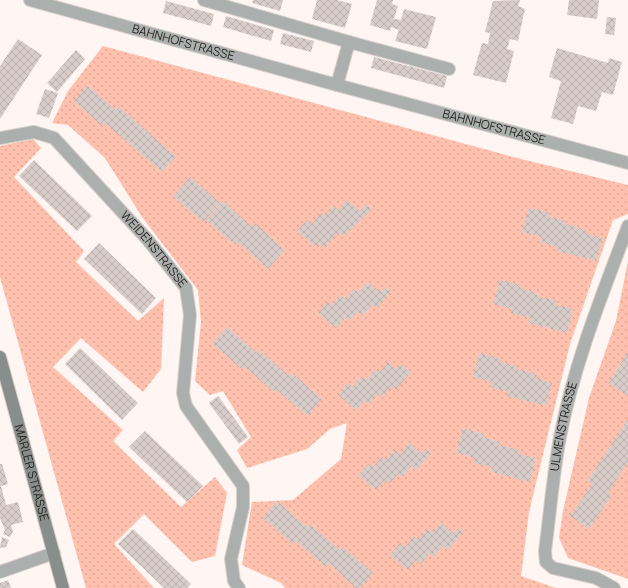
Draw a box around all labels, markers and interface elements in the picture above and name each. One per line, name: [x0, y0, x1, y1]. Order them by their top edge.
street label: BAHNHOFSTRASSE: [130, 20, 237, 64]
street label: BAHNHOFSTRASSE: [441, 105, 547, 149]
street label: WEIDENSTRASSE: [117, 207, 191, 291]
street label: ULMENSTRASSE: [546, 379, 581, 472]
street label: MARLER STRASSE: [11, 422, 53, 523]

